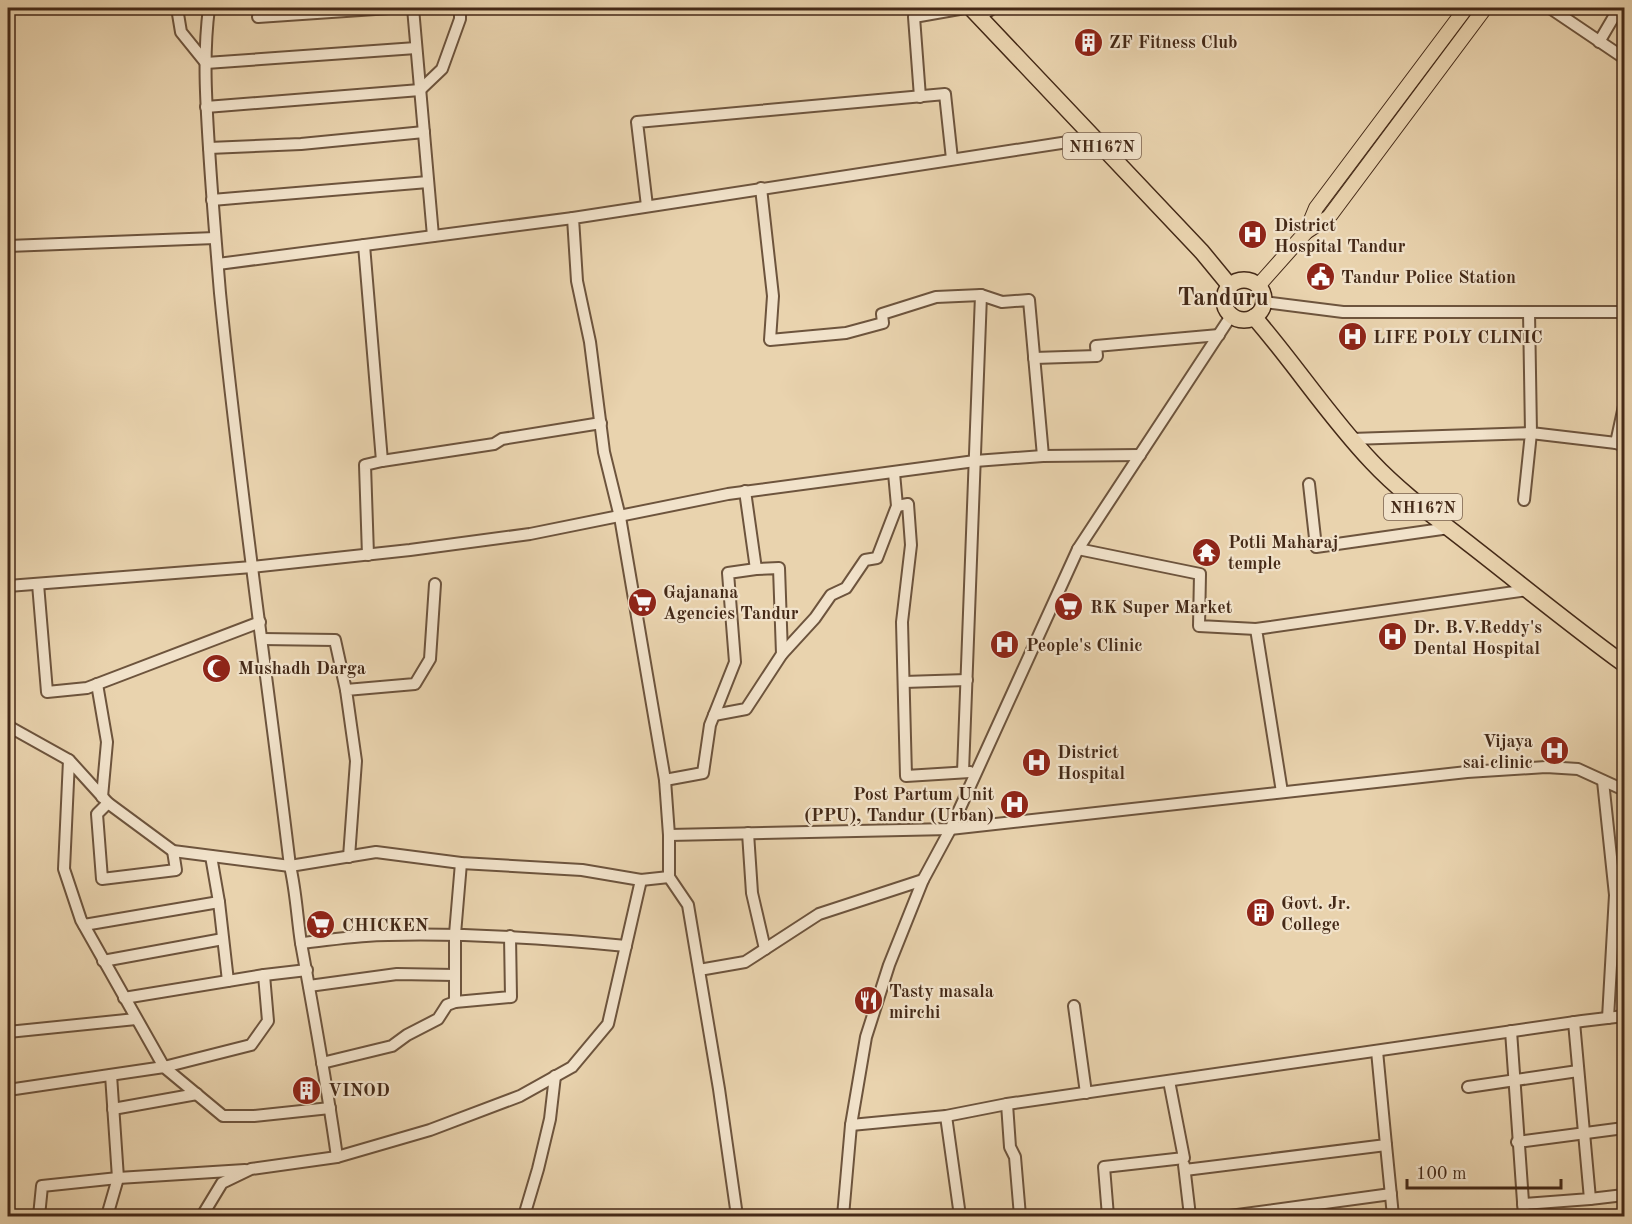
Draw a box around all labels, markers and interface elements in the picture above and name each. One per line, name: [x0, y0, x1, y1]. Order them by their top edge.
building icon: ZF Fitness Club: [1072, 26, 1104, 58]
place label: ZF Fitness Club: [1109, 34, 1238, 52]
road number: NH167N: [1063, 133, 1141, 159]
place label: District Hospital Tandur: [1274, 217, 1406, 256]
hospital icon: District Hospital Tandur: [1237, 219, 1269, 251]
public building icon: Tandur Police Station: [1304, 261, 1336, 293]
place label: Tandur Police Station: [1341, 269, 1516, 287]
district label: Tanduru: [1177, 287, 1269, 311]
hospital icon: LIFE POLY CLINIC: [1336, 321, 1368, 353]
place label: LIFE POLY CLINIC: [1373, 329, 1543, 347]
road number: NH167N: [1384, 494, 1462, 520]
place label: Potli Maharaj temple: [1228, 534, 1338, 573]
temple icon: Potli Maharaj temple: [1191, 536, 1223, 568]
place label: Gajanana Agencies Tandur: [663, 584, 799, 623]
supermarket icon: Gajanana Agencies Tandur: [626, 586, 658, 618]
supermarket icon: RK Super Market: [1053, 591, 1085, 623]
place label: RK Super Market: [1090, 599, 1233, 617]
place label: Dr. B.V.Reddy's Dental Hospital: [1413, 619, 1542, 658]
hospital icon: Dr. B.V.Reddy's Dental Hospital: [1376, 621, 1408, 653]
hospital icon: People's Clinic: [989, 629, 1021, 661]
place label: People's Clinic: [1026, 637, 1143, 655]
mosque icon: Mushadh Darga: [201, 652, 233, 684]
place label: Mushadh Darga: [238, 660, 366, 678]
place label: Vijaya sai clinic: [1463, 733, 1533, 772]
hospital icon: Vijaya sai clinic: [1538, 735, 1570, 767]
place label: District Hospital: [1057, 744, 1125, 783]
hospital icon: District Hospital: [1020, 746, 1052, 778]
place label: Post Partum Unit (PPU), Tandur (Urban): [804, 786, 994, 825]
hospital icon: Post Partum Unit (PPU), Tandur (Urban): [999, 788, 1031, 820]
place label: Govt. Jr. College: [1281, 895, 1351, 934]
building icon: Govt. Jr. College: [1244, 897, 1276, 929]
supermarket icon: CHICKEN: [305, 909, 337, 941]
place label: CHICKEN: [342, 917, 429, 935]
place label: Tasty masala mirchi: [889, 983, 994, 1022]
restaurant icon: Tasty masala mirchi: [852, 985, 884, 1017]
building icon: VINOD: [291, 1074, 323, 1106]
place label: VINOD: [328, 1082, 390, 1100]
scale bar: [1407, 1152, 1562, 1190]
text: 100 m: [1416, 1165, 1467, 1183]

